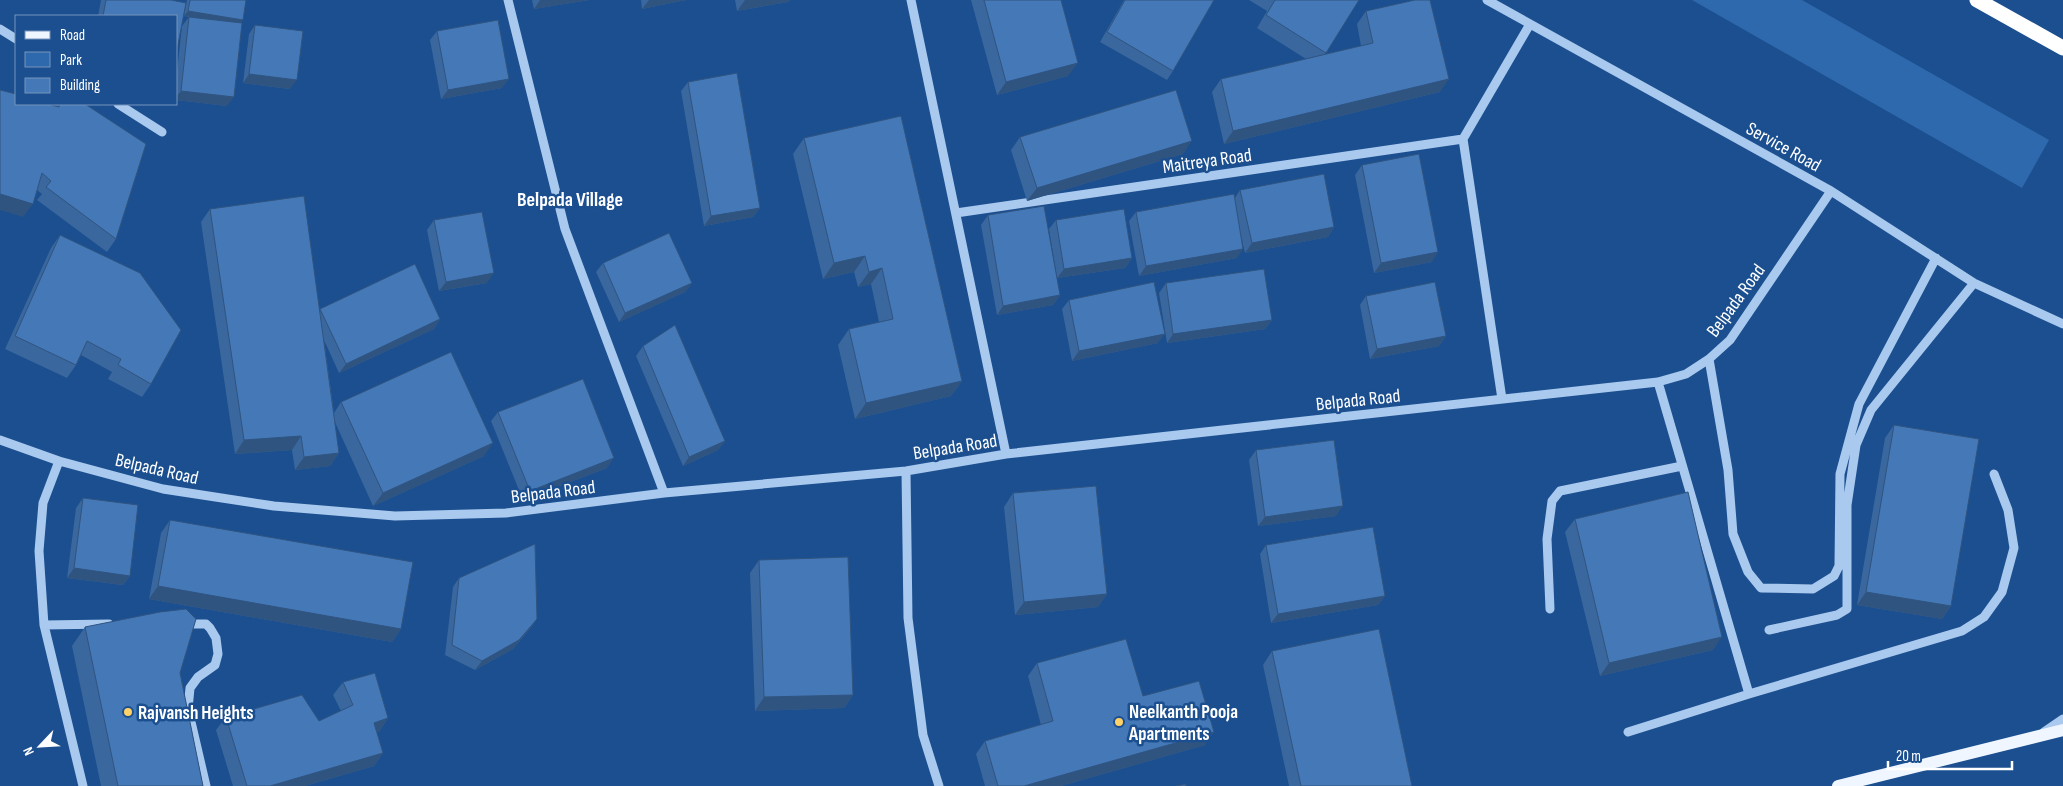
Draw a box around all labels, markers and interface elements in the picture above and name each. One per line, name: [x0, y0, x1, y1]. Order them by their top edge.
legend: [15, 15, 178, 105]
text: Road: [60, 26, 85, 45]
text: Park: [60, 51, 82, 70]
text: Building: [60, 76, 100, 95]
street label: Service Road: [1742, 117, 1825, 177]
street label: Maitreya Road: [1161, 144, 1253, 179]
district label: Belpada Village: [517, 188, 623, 212]
street label: Belpada Road: [1702, 260, 1770, 342]
street label: Belpada Road: [1315, 385, 1401, 416]
street label: Belpada Road: [912, 429, 999, 465]
street label: Belpada Road: [113, 449, 201, 490]
street label: Belpada Road: [510, 476, 597, 509]
place label: Neelkanth Pooja Apartments: [1128, 701, 1238, 746]
place label: Rajvansh Heights: [138, 702, 254, 725]
marker: Rajvansh Heights: [122, 706, 134, 718]
marker: Neelkanth Pooja Apartments: [1113, 716, 1125, 728]
north arrow: [15, 721, 65, 771]
scale bar: [1888, 738, 2012, 770]
text: N: [19, 744, 38, 758]
text: 20 m: [1896, 747, 1921, 766]

